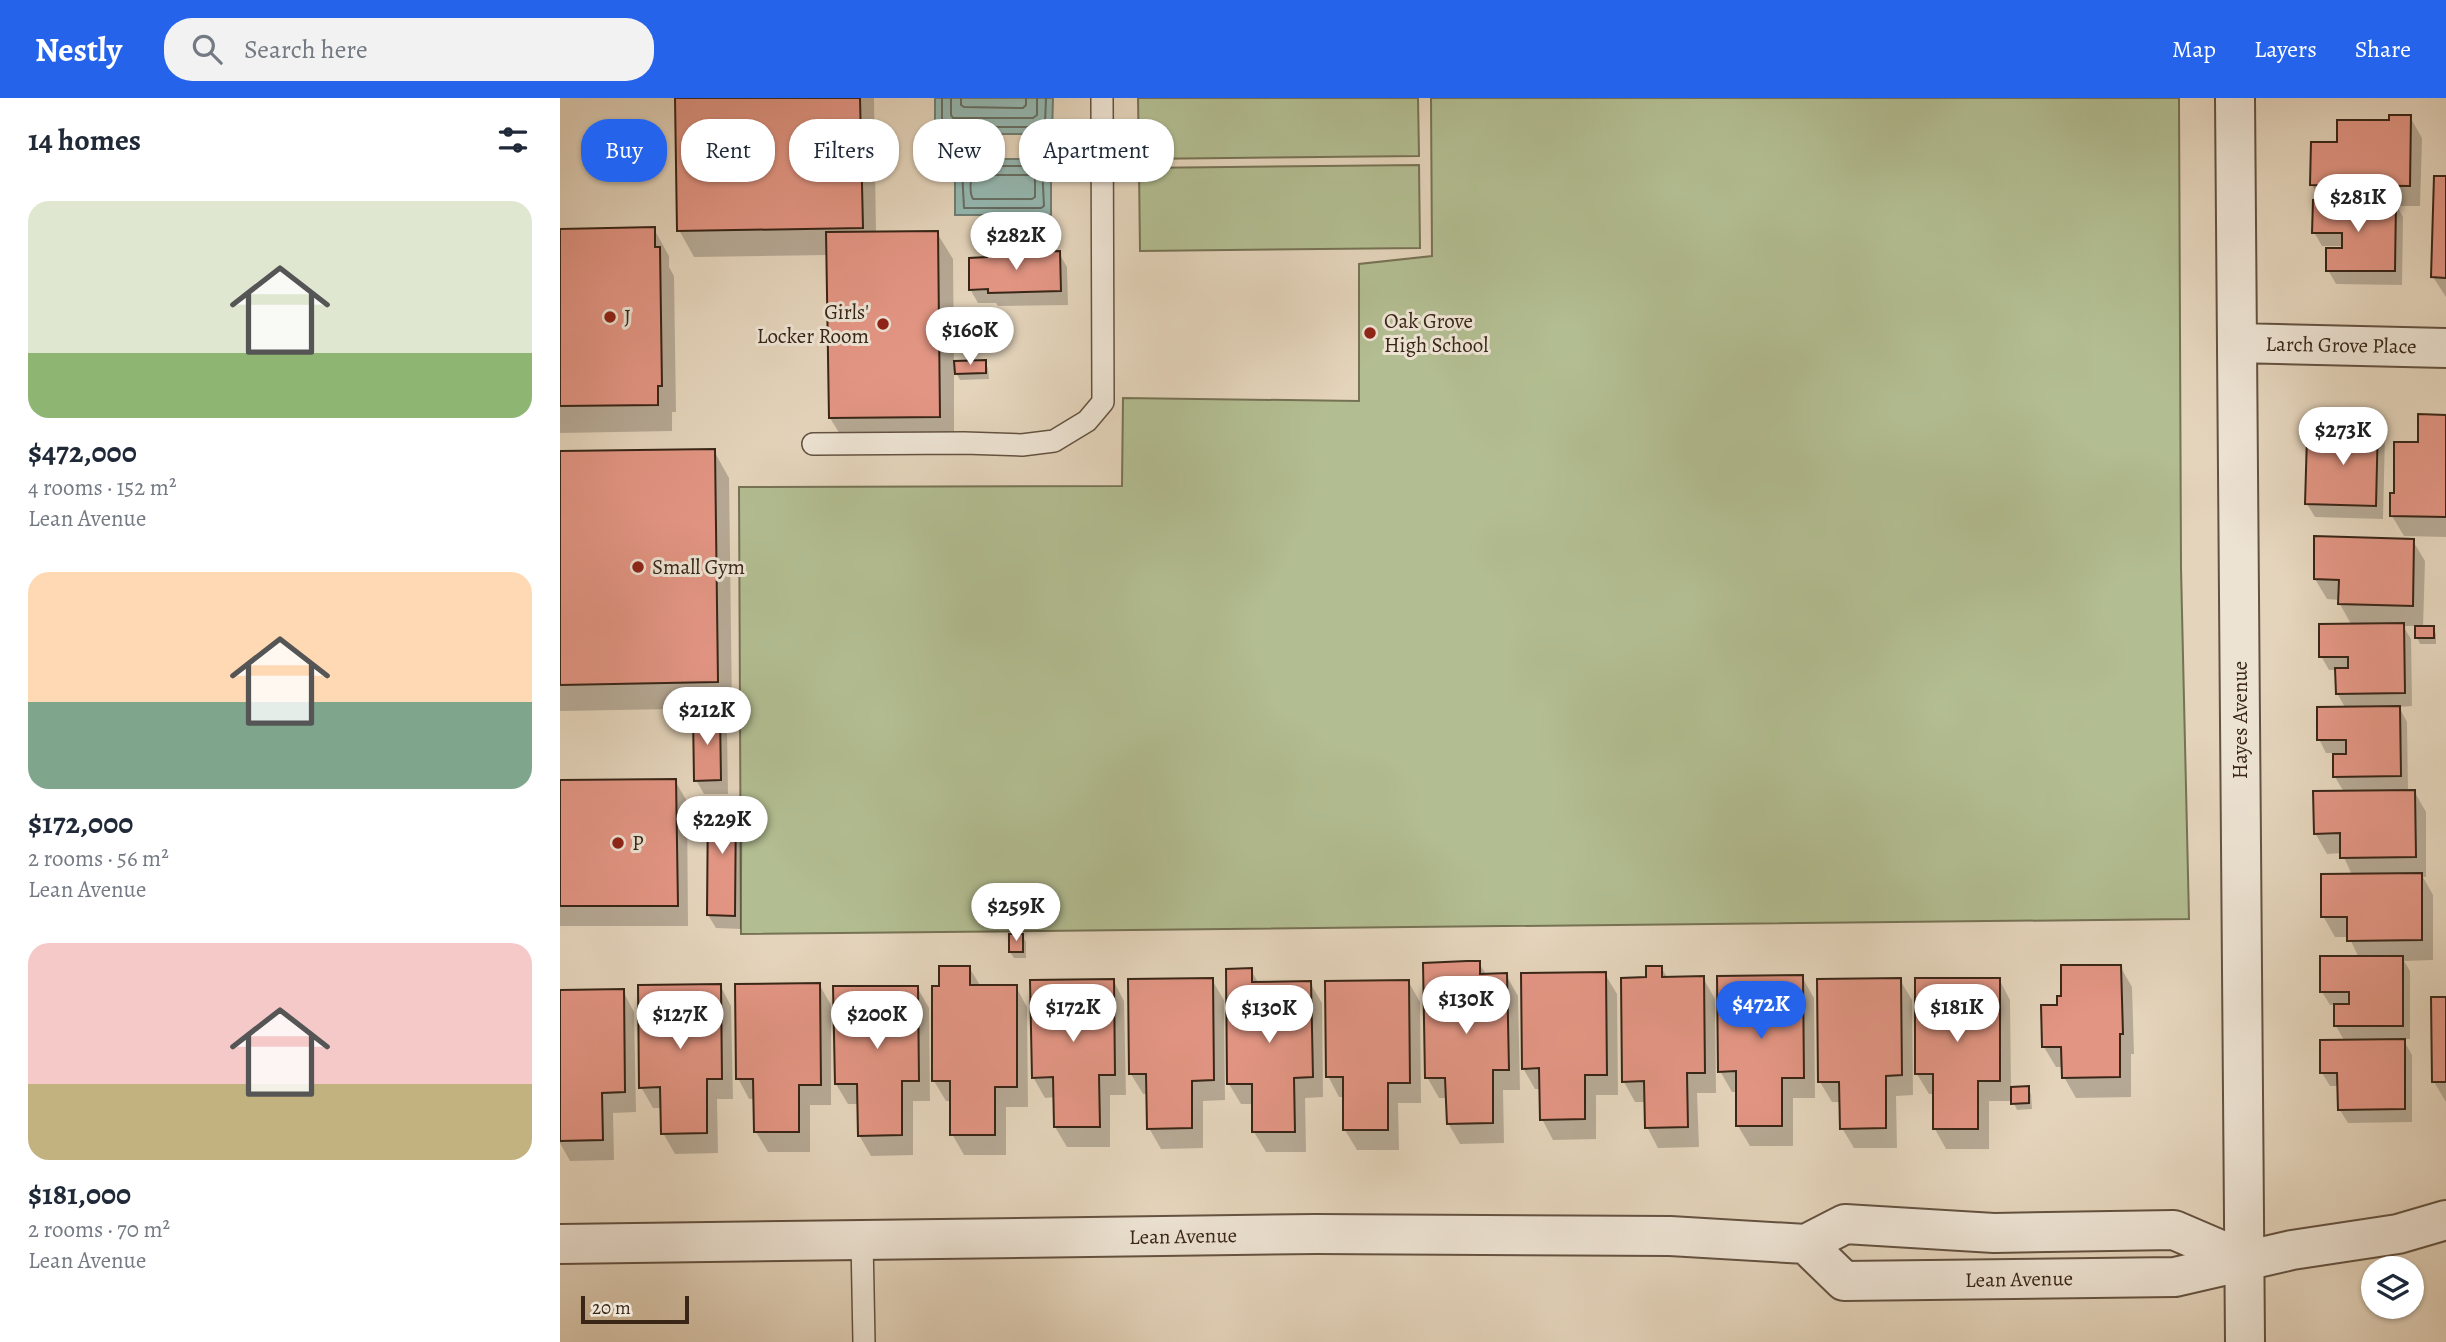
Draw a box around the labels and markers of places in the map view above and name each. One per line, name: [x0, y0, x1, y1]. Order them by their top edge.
pin: $281K: [2309, 174, 2407, 234]
pin: $282K: [967, 212, 1065, 272]
place label: Girls' Locker Room: [757, 298, 869, 350]
place label: J: [624, 303, 631, 331]
place label: Oak Grove High School: [1384, 307, 1488, 359]
pin: $160K: [921, 308, 1019, 367]
marker: J: [602, 309, 618, 325]
marker: Girls' Locker Room: [875, 316, 891, 332]
marker: Oak Grove High School: [1362, 325, 1378, 341]
pin: $273K: [2294, 408, 2392, 467]
place label: Small Gym: [652, 553, 745, 581]
marker: Small Gym: [630, 559, 646, 575]
pin: $212K: [658, 688, 756, 747]
pin: $229K: [673, 796, 771, 856]
place label: P: [632, 829, 644, 857]
marker: P: [610, 835, 626, 851]
pin: $259K: [967, 884, 1065, 943]
pin: $130K: [1417, 976, 1515, 1036]
pin: $472K: [1712, 982, 1810, 1041]
pin: $172K: [1024, 984, 1122, 1044]
pin: $181K: [1908, 984, 2006, 1044]
pin: $130K: [1220, 986, 1318, 1045]
pin: $127K: [631, 992, 729, 1051]
pin: $200K: [828, 992, 926, 1051]

